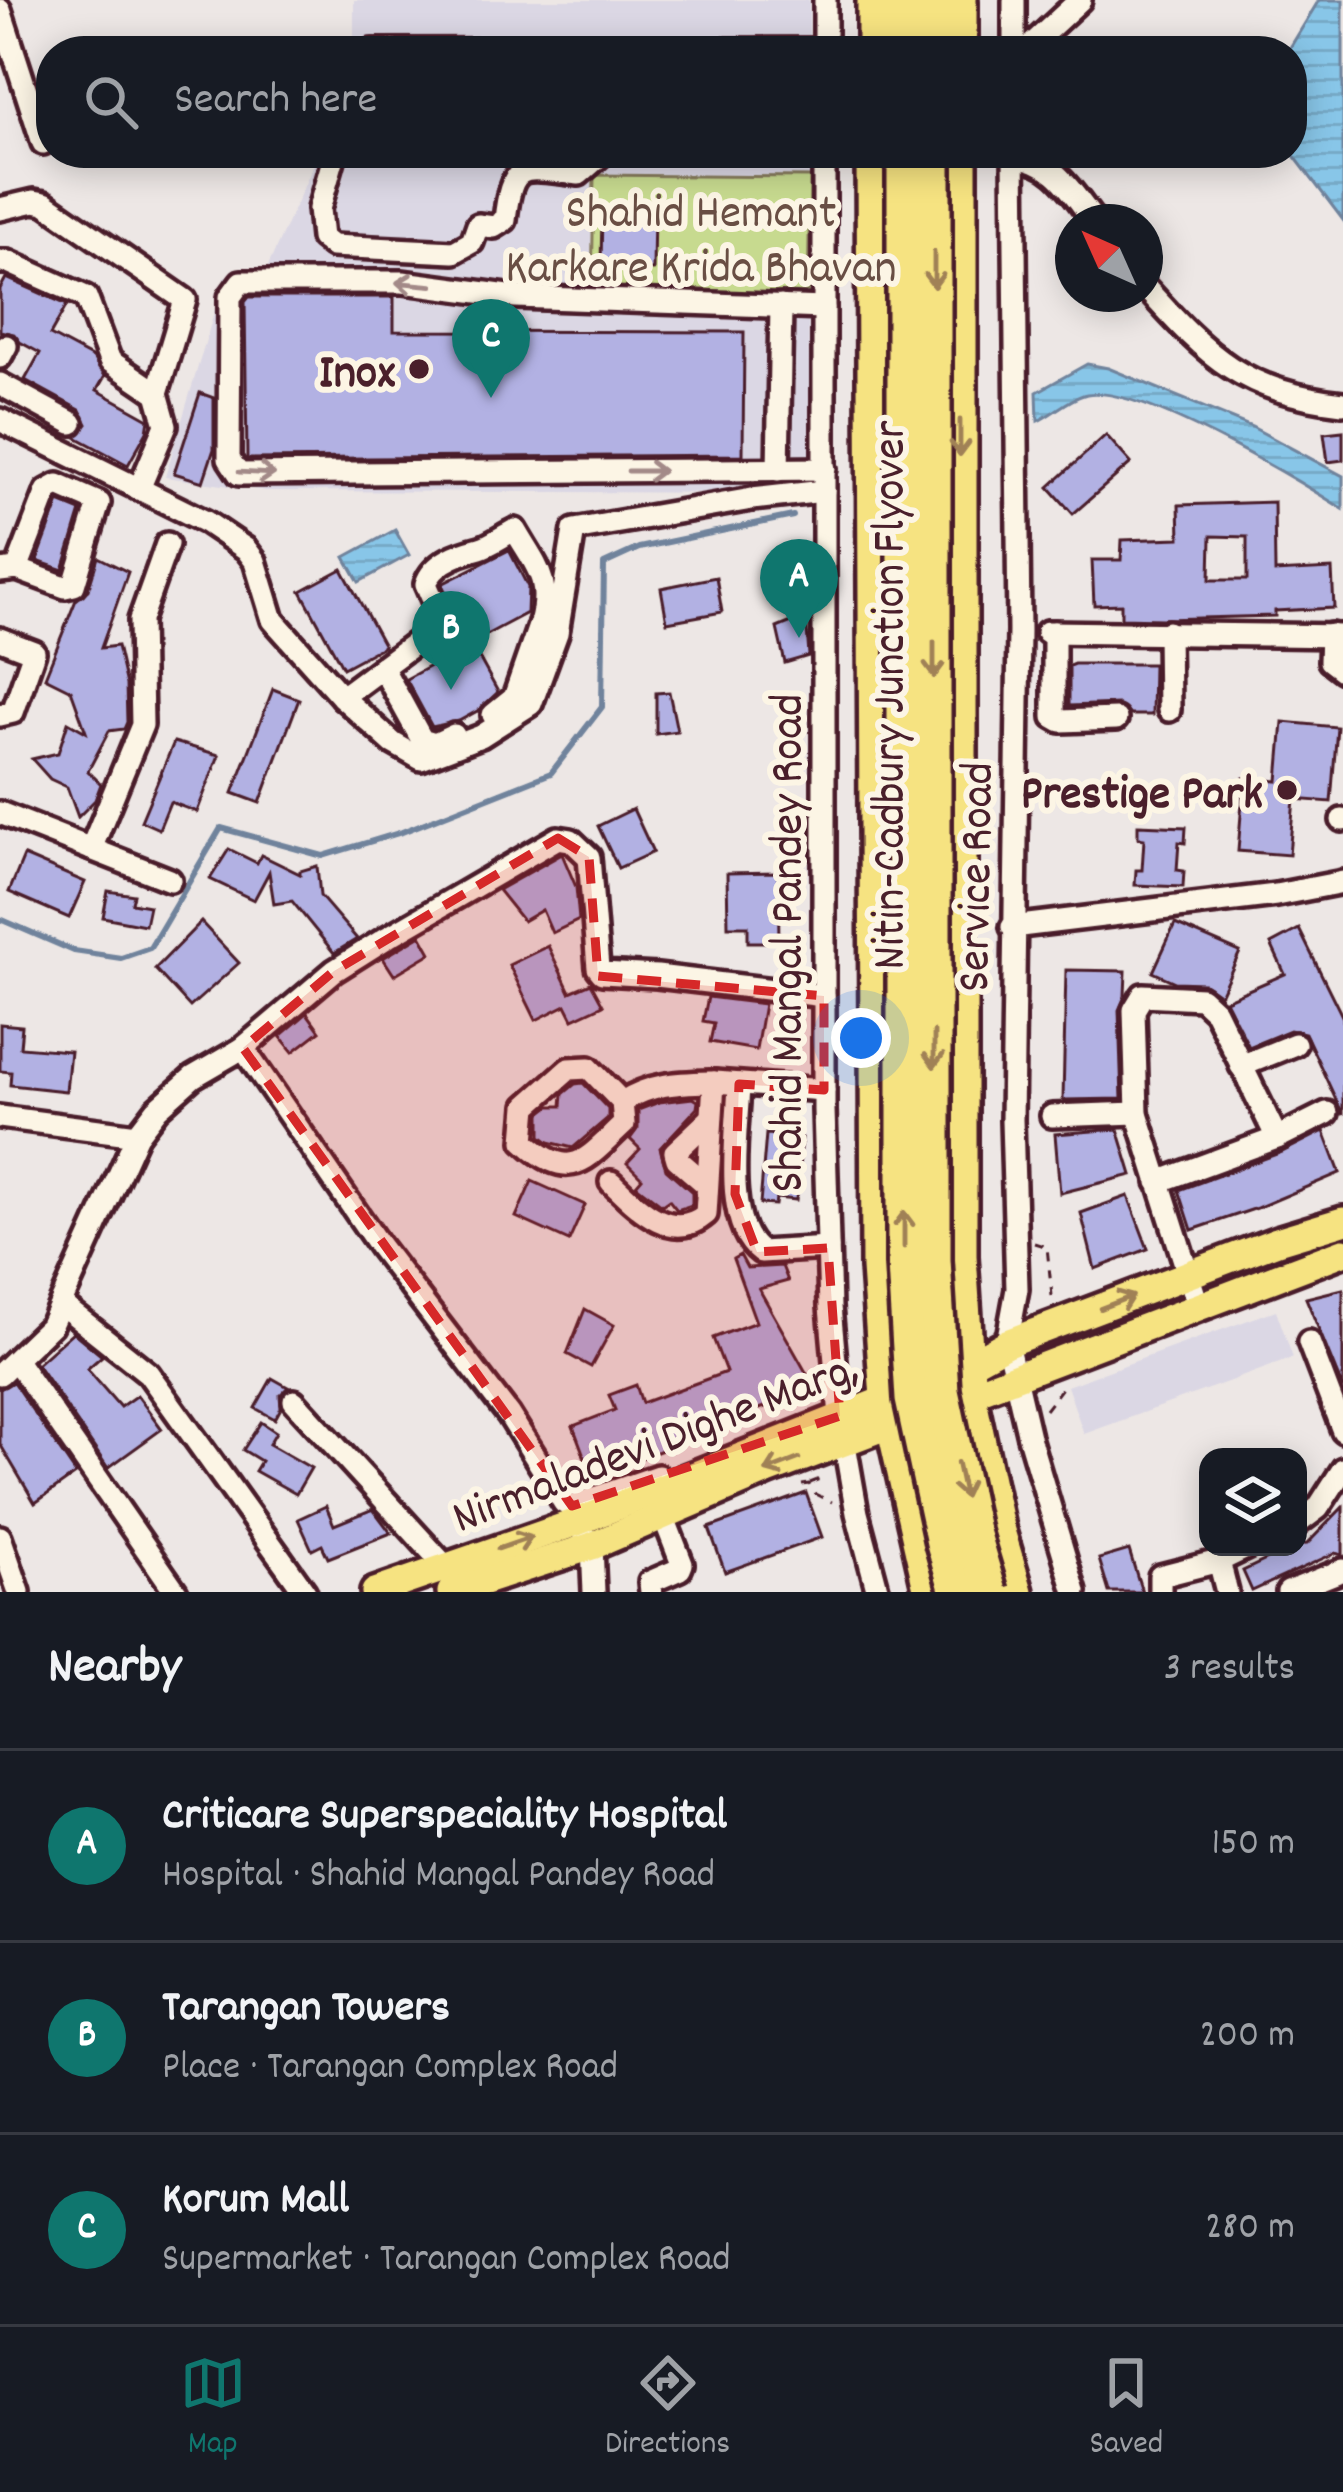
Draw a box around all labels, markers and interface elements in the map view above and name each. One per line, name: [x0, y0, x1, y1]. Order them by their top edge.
search box: [36, 36, 1307, 168]
icon: search: [78, 69, 144, 135]
text: Search here: [174, 70, 377, 134]
park label: Shahid Hemant Karkare Krida Bhavan: [505, 182, 897, 306]
north arrow: [1055, 204, 1163, 312]
one-way arrow: [923, 250, 945, 289]
one-way arrow: [395, 272, 434, 295]
pin: C: [452, 299, 530, 398]
place label: Inox: [319, 342, 395, 411]
marker: Inox: [406, 356, 432, 382]
one-way arrow: [949, 418, 971, 457]
street label: Nitin-Cadbury Junction Flyover: [859, 420, 928, 970]
one-way arrow: [626, 460, 665, 482]
one-way arrow: [236, 462, 275, 485]
pin: A: [760, 539, 838, 638]
pin: B: [412, 591, 490, 690]
one-way arrow: [923, 640, 945, 679]
street label: Shahid Mangal Pandey Road: [757, 693, 826, 1193]
street label: Service Road: [943, 762, 1016, 993]
place label: Prestige Park: [1021, 763, 1263, 832]
marker: Prestige Park: [1274, 777, 1300, 803]
your location: [831, 1008, 891, 1068]
one-way arrow: [923, 1030, 945, 1069]
one-way arrow: [893, 1210, 915, 1249]
one-way arrow: [1097, 1289, 1134, 1311]
street label: Nirmaladevi Dighe Marg,: [443, 1337, 870, 1555]
map controls: [1199, 1448, 1307, 1556]
button: layers: [1199, 1448, 1307, 1556]
one-way arrow: [764, 1456, 801, 1478]
one-way arrow: [950, 1460, 973, 1498]
one-way arrow: [496, 1531, 533, 1552]
text: Nearby: [48, 1634, 181, 1706]
text: 3 results: [1164, 1643, 1295, 1698]
text: Criticare Superspeciality Hospital: [162, 1786, 727, 1850]
text: A: [76, 1818, 98, 1873]
text: 150 m: [1211, 1818, 1295, 1873]
text: Hospital · Shahid Mangal Pandey Road: [162, 1850, 715, 1905]
text: Tarangan Towers: [162, 1978, 450, 2042]
text: B: [78, 2010, 96, 2065]
text: 200 m: [1200, 2010, 1295, 2065]
text: Place · Tarangan Complex Road: [162, 2042, 618, 2097]
text: Korum Mall: [162, 2170, 349, 2234]
text: C: [77, 2202, 97, 2257]
text: 280 m: [1205, 2202, 1295, 2257]
text: Supermarket · Tarangan Complex Road: [162, 2234, 731, 2289]
tab: Map: [180, 2350, 246, 2469]
tab: Directions: [605, 2350, 730, 2469]
tab: Saved: [1090, 2350, 1163, 2469]

